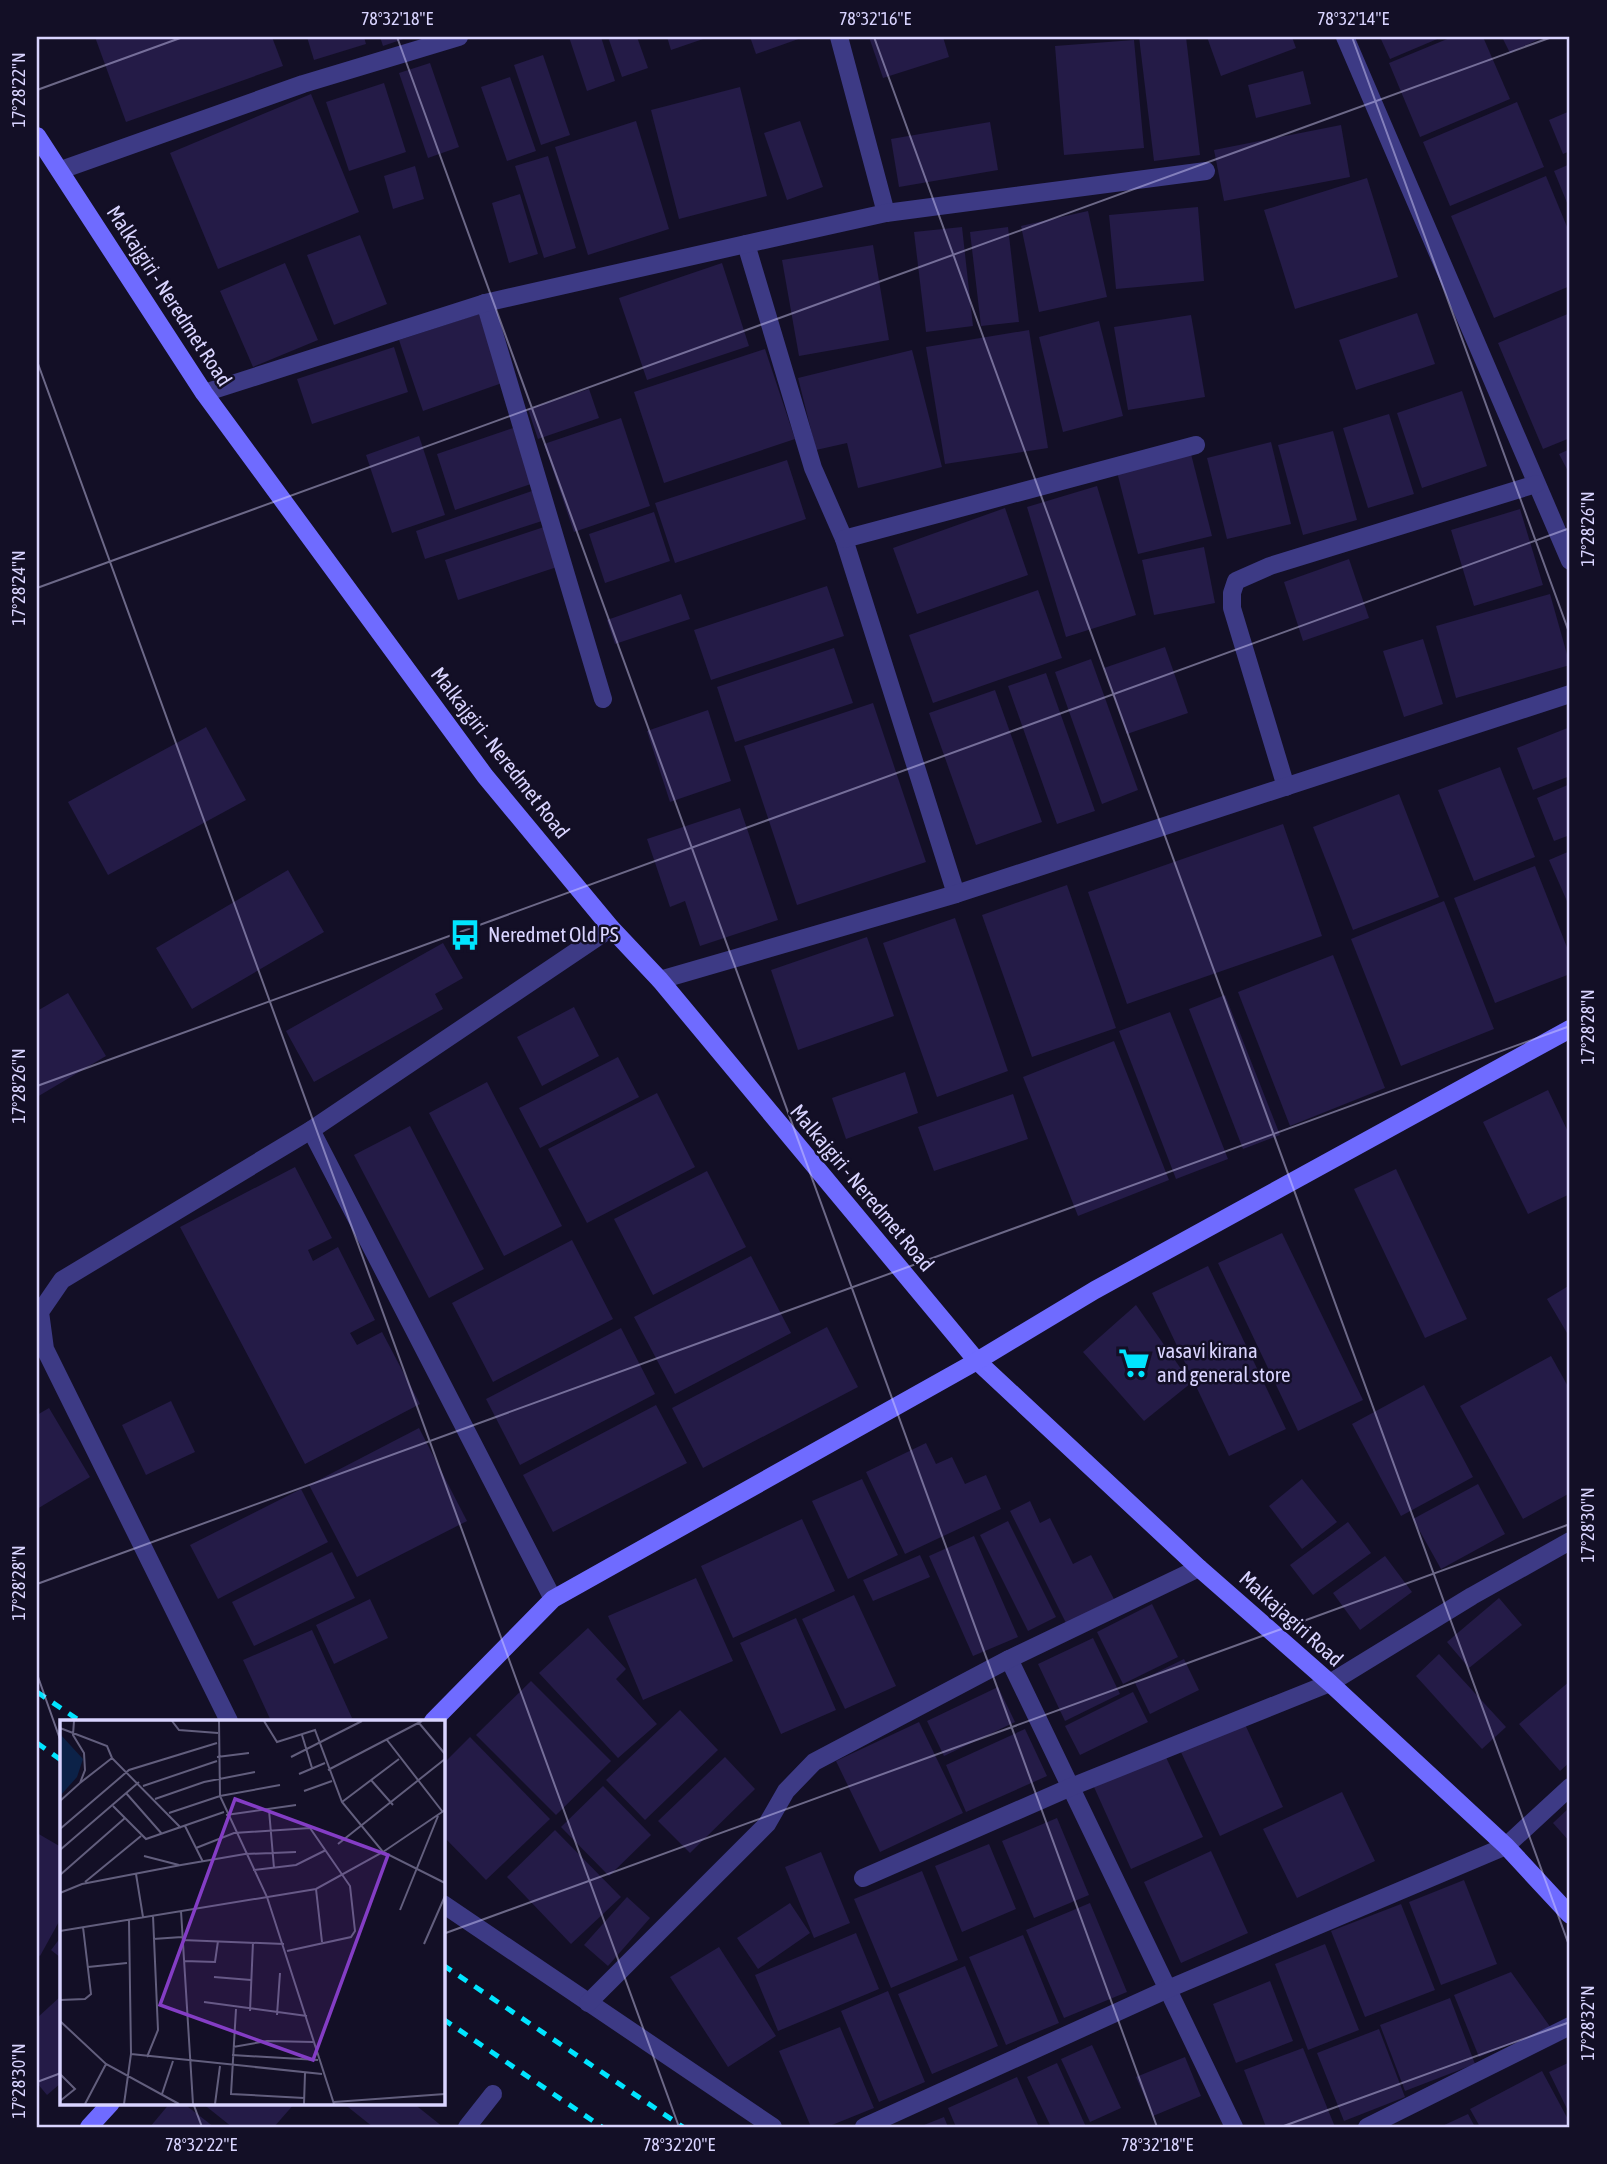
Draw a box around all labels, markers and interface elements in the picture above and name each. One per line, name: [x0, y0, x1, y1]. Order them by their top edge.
text: 78°32'18"E: [361, 8, 433, 29]
text: 78°32'16"E: [839, 8, 911, 29]
text: 78°32'14"E: [1317, 8, 1389, 29]
text: 17°28'22"N: [8, 52, 29, 128]
street label: Malkajgiri - Neredmet Road: [103, 201, 237, 390]
text: 17°28'26"N: [1577, 491, 1598, 567]
text: 17°28'24"N: [8, 550, 29, 626]
street label: Malkajgiri - Neredmet Road: [427, 662, 575, 843]
bus stop icon: Neredmet Old PS: [448, 918, 482, 952]
place label: Neredmet Old PS: [488, 922, 619, 946]
text: 17°28'28"N: [1577, 989, 1598, 1065]
text: 17°28'26"N: [8, 1048, 29, 1124]
street label: Malkajgiri - Neredmet Road: [786, 1099, 940, 1276]
place label: vasavi kirana and general store: [1157, 1338, 1290, 1386]
supermarket icon: vasavi kirana and general store: [1117, 1346, 1151, 1380]
text: 17°28'30"N: [1577, 1487, 1598, 1563]
text: 17°28'28"N: [8, 1545, 29, 1621]
street label: Malkajagiri Road: [1235, 1566, 1348, 1671]
inset map: [60, 1720, 444, 2104]
text: 17°28'32"N: [1577, 1985, 1598, 2061]
text: 17°28'30"N: [8, 2043, 29, 2119]
text: 78°32'22"E: [165, 2134, 237, 2155]
text: 78°32'20"E: [643, 2134, 715, 2155]
text: 78°32'18"E: [1121, 2134, 1193, 2155]

